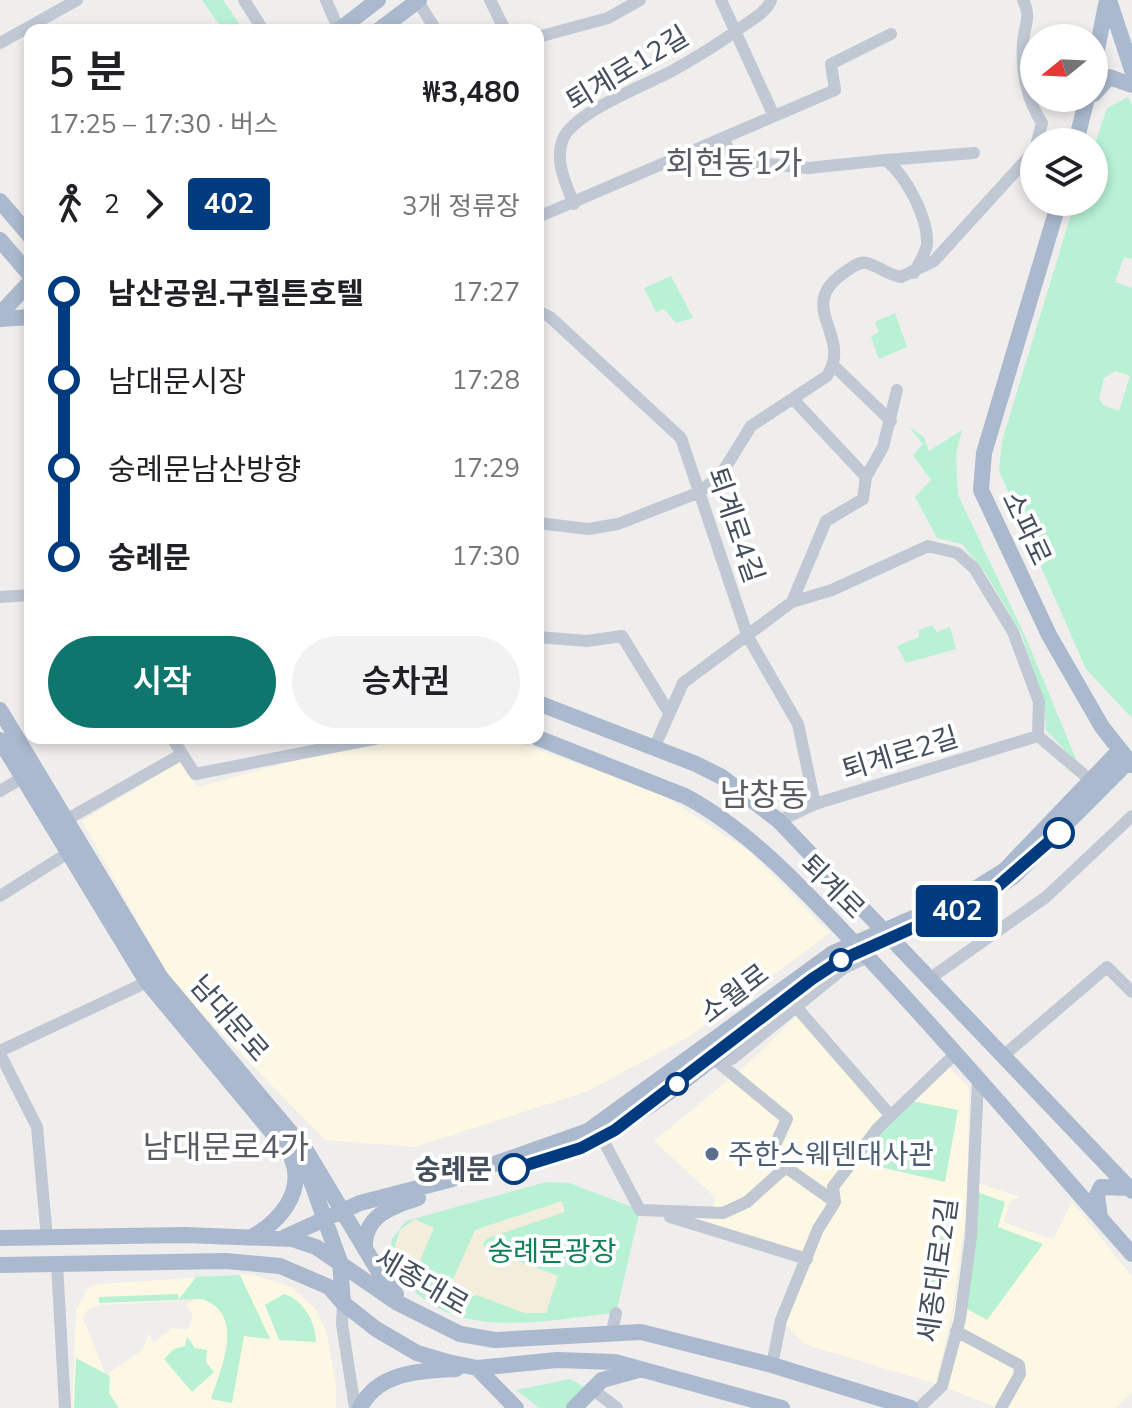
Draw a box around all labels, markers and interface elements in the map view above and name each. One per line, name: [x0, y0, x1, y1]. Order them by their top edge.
street label: 퇴계로12길: [559, 17, 696, 120]
north arrow: [1020, 24, 1108, 112]
map controls: [1020, 24, 1108, 216]
text: 5 분: [48, 43, 126, 103]
text: ₩3,480: [423, 72, 520, 113]
text: 17:25 – 17:30 · 버스: [48, 107, 278, 142]
button: layers: [1020, 128, 1108, 216]
district label: 회현동1가: [666, 142, 802, 185]
icon: walk: [48, 182, 92, 226]
icon: forward: [132, 182, 176, 226]
text: 402: [204, 185, 254, 223]
text: 2: [104, 187, 120, 222]
text: 3개 정류장: [402, 189, 520, 224]
text: 남산공원.구힐튼호텔: [108, 274, 364, 315]
text: 17:27: [452, 275, 520, 310]
text: 남대문시장: [108, 362, 246, 403]
text: 17:28: [452, 363, 520, 398]
text: 숭례문남산방향: [108, 450, 301, 491]
text: 17:29: [452, 451, 520, 486]
street label: 퇴계로4길: [698, 462, 773, 588]
street label: 소파로: [993, 485, 1060, 571]
text: 숭례문: [108, 538, 191, 579]
text: 17:30: [452, 539, 520, 574]
button: 시작: [48, 636, 276, 728]
button: 승차권: [292, 636, 520, 728]
street label: 퇴계로2길: [837, 718, 963, 790]
district label: 남창동: [720, 774, 808, 817]
unlabelled marker: [1044, 818, 1074, 848]
street label: 퇴계로: [792, 846, 873, 927]
line badge: 402: [911, 885, 1003, 937]
text: 402: [932, 892, 982, 930]
unlabelled marker: [830, 949, 852, 971]
street label: 소월로: [692, 955, 777, 1032]
street label: 남대문로: [181, 967, 277, 1070]
unlabelled marker: [666, 1073, 688, 1095]
district label: 남대문로4가: [143, 1126, 309, 1169]
place label: 주한스웨덴대사관: [728, 1136, 934, 1174]
marker: 주한스웨덴대사관: [703, 1145, 721, 1163]
place label: 숭례문: [415, 1151, 492, 1189]
marker: 숭례문: [499, 1154, 529, 1184]
street label: 세종대로2길: [909, 1195, 967, 1345]
park label: 숭례문광장: [488, 1233, 616, 1271]
street label: 세종대로: [367, 1240, 476, 1324]

